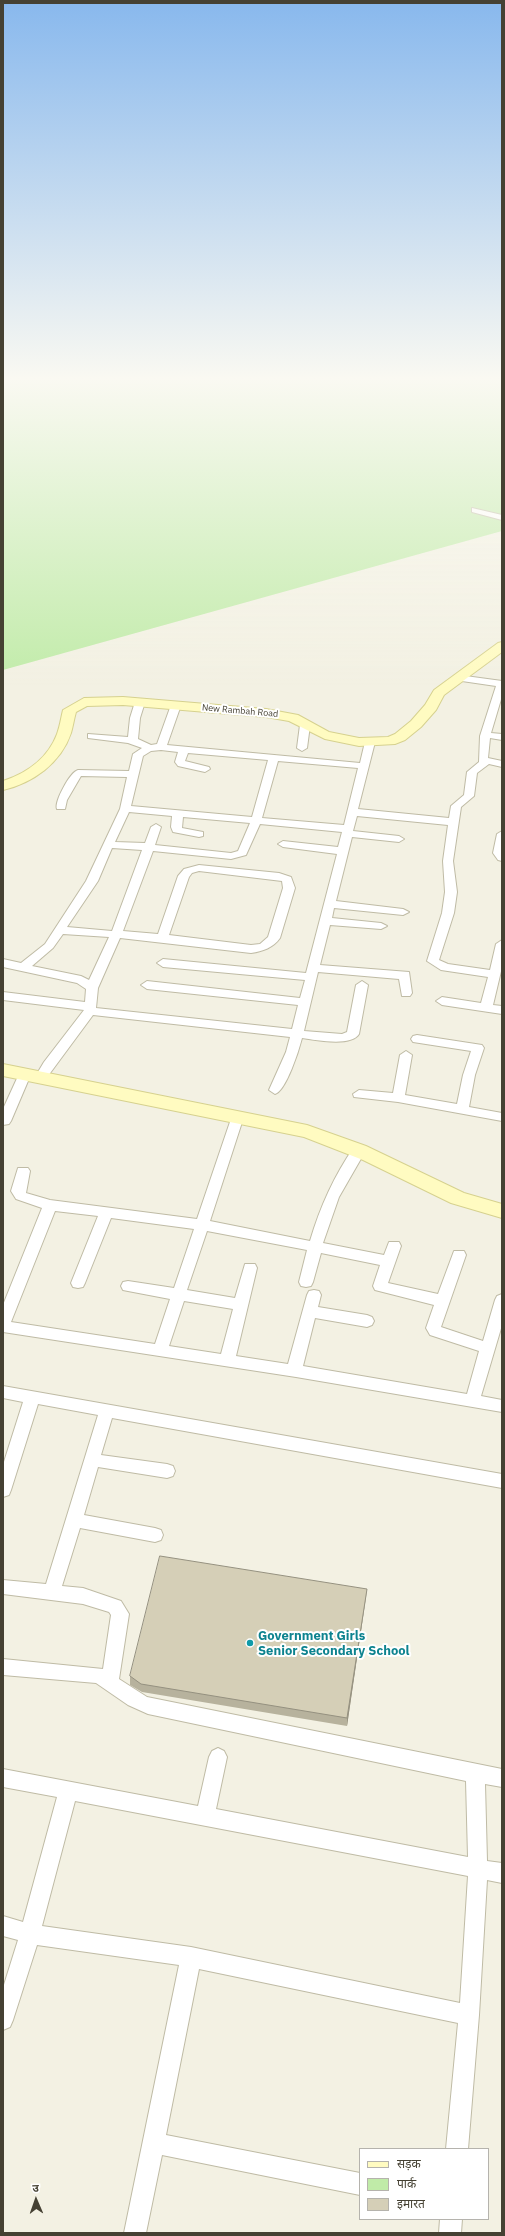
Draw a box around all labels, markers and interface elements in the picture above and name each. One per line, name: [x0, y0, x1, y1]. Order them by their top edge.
street label: New Rambah Road: [201, 702, 279, 720]
place label: Government Girls Senior Secondary School: [258, 1628, 410, 1659]
marker: Government Girls Senior Secondary School: [245, 1638, 255, 1648]
legend: [359, 2148, 489, 2220]
text: सड़क: [397, 2156, 421, 2171]
text: पार्क: [397, 2176, 416, 2191]
north arrow: [16, 2180, 56, 2220]
text: उ: [32, 2181, 39, 2195]
text: इमारत: [397, 2196, 425, 2211]

